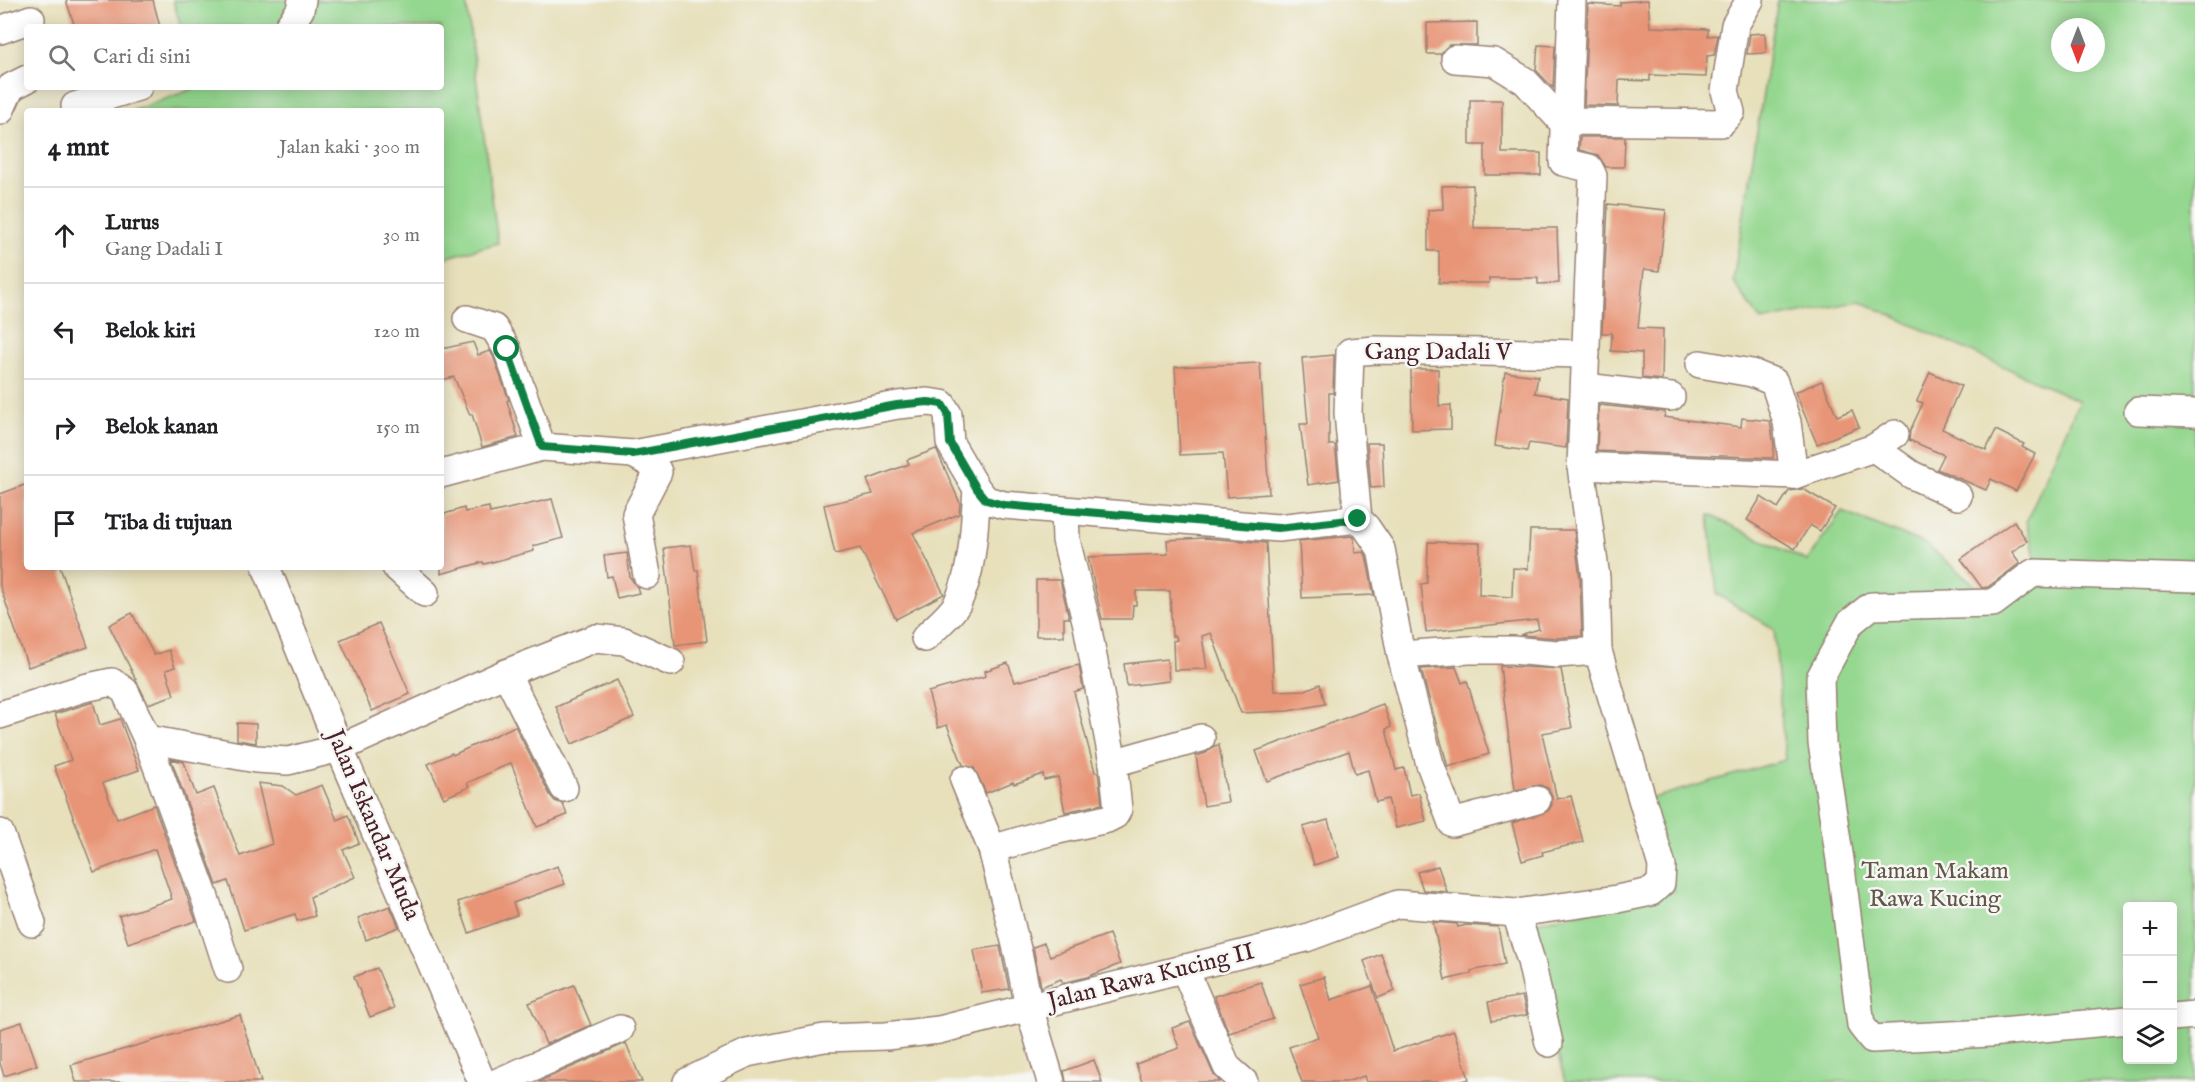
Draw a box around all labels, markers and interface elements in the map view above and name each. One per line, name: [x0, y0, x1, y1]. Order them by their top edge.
north arrow: [2051, 18, 2105, 72]
search box: [24, 24, 444, 90]
icon: search: [45, 41, 78, 74]
text: Cari di sini: [93, 43, 191, 71]
text: 4 mnt: [48, 131, 109, 164]
text: Jalan kaki · 300 m: [279, 135, 420, 160]
text: Lurus: [105, 209, 159, 237]
icon: ahead: [48, 219, 81, 252]
text: 30 m: [383, 223, 420, 248]
text: Gang Dadali I: [105, 237, 223, 262]
icon: left: [48, 315, 81, 348]
text: Belok kiri: [105, 317, 196, 345]
text: 120 m: [374, 319, 420, 344]
route start: [493, 335, 519, 361]
street label: Gang Dadali V: [1364, 337, 1513, 368]
icon: right: [48, 411, 81, 444]
text: Belok kanan: [105, 413, 218, 441]
text: 150 m: [376, 415, 420, 440]
route end: [1344, 505, 1370, 531]
icon: arrive: [48, 507, 81, 540]
text: Tiba di tujuan: [105, 509, 232, 537]
street label: Jalan Iskandar Muda: [318, 722, 427, 926]
park label: Taman Makam Rawa Kucing: [1861, 856, 2009, 915]
map controls: [2123, 902, 2177, 1064]
button: +: [2123, 902, 2177, 956]
street label: Jalan Rawa Kucing II: [1041, 936, 1258, 1018]
button: −: [2123, 956, 2177, 1010]
button: layers: [2123, 1010, 2177, 1064]

